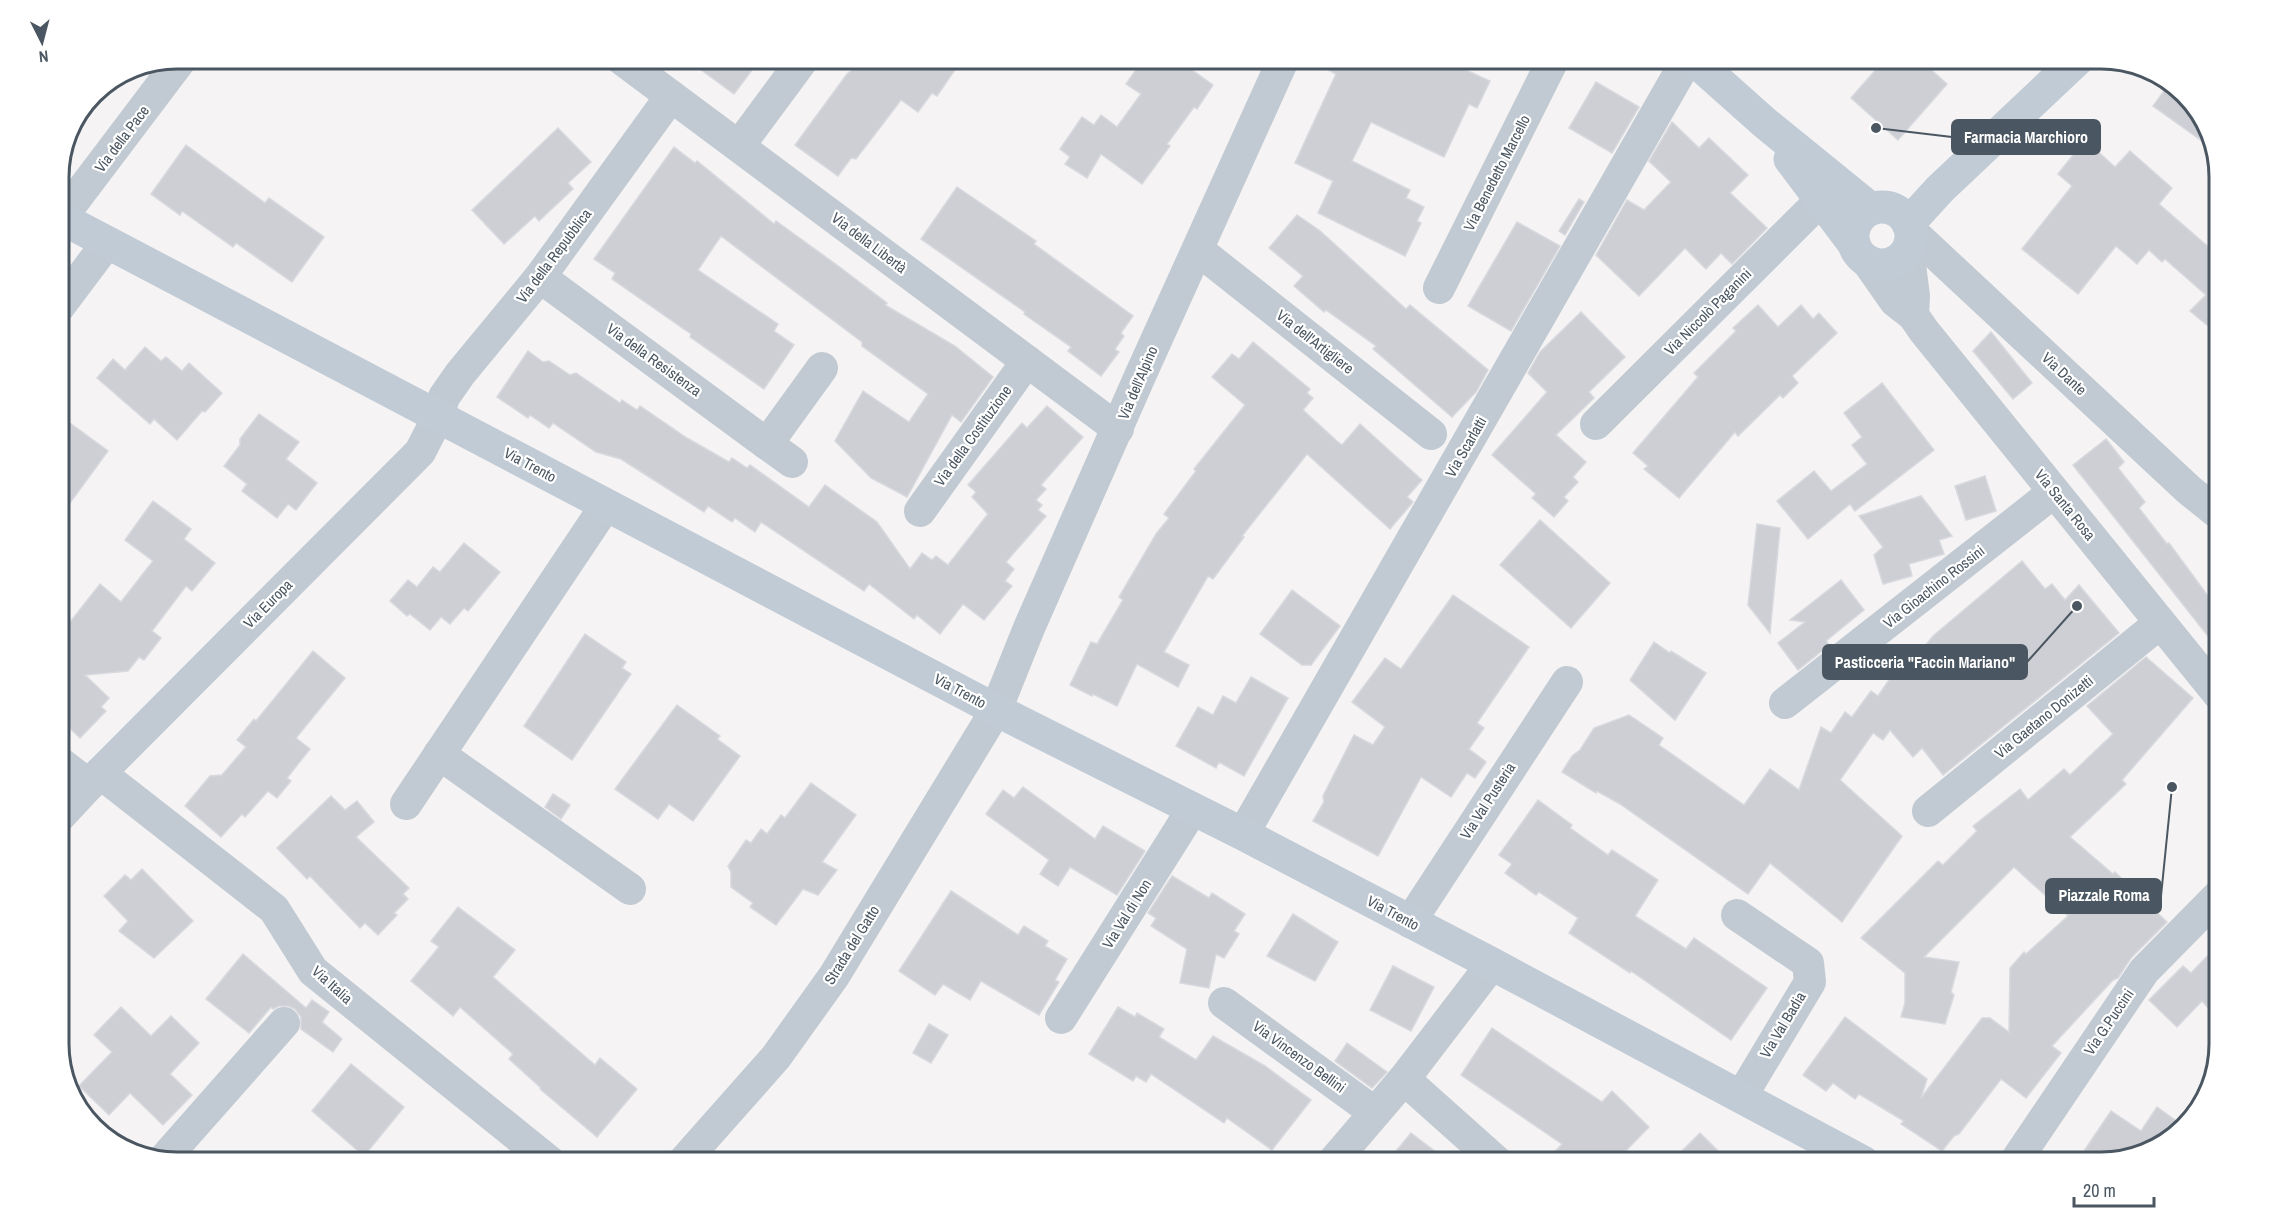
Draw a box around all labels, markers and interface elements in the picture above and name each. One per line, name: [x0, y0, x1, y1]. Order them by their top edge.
north arrow: [12, 12, 72, 72]
text: N: [38, 45, 49, 68]
street label: Via della Pace: [89, 101, 154, 177]
street label: Via Benedetto Marcello: [1458, 111, 1535, 234]
callout: Farmacia Marchioro: [1952, 120, 2100, 154]
text: Farmacia Marchioro: [1964, 126, 2088, 148]
street label: Via della Repubblica: [511, 204, 596, 307]
street label: Via della Libertà: [827, 207, 911, 278]
street label: Via Niccolò Paganini: [1659, 263, 1756, 360]
street label: Via dell'Artigliere: [1272, 305, 1359, 379]
street label: Via della Resistenza: [603, 318, 706, 401]
street label: Via dell'Alpino: [1113, 343, 1163, 423]
street label: Via Dante: [2037, 347, 2092, 400]
street label: Via della Costituzione: [929, 381, 1016, 490]
street label: Via Scarlatti: [1440, 413, 1491, 481]
street label: Via Trento: [500, 442, 560, 487]
street label: Via Santa Rosa: [2030, 465, 2101, 545]
street label: Via Gioachino Rossini: [1879, 540, 1989, 633]
street label: Via Europa: [239, 574, 297, 633]
callout: Pasticceria "Faccin Mariano": [1823, 645, 2027, 679]
text: Pasticceria "Faccin Mariano": [1835, 651, 2015, 673]
street label: Via Trento: [930, 668, 990, 713]
street label: Via Gaetano Donizetti: [1990, 670, 2098, 763]
street label: Via Val Pusteria: [1455, 758, 1520, 843]
street label: Via Val di Non: [1097, 875, 1156, 952]
callout: Piazzale Roma: [2046, 879, 2161, 913]
text: Piazzale Roma: [2058, 884, 2150, 906]
street label: Via Trento: [1363, 890, 1423, 935]
street label: Strada del Gatto: [819, 901, 884, 988]
street label: Via Italia: [307, 961, 357, 1009]
street label: Via G.Puccini: [2079, 984, 2138, 1059]
street label: Via Val Badia: [1754, 987, 1811, 1062]
street label: Via Vincenzo Bellini: [1248, 1016, 1350, 1098]
scale bar: [2074, 1170, 2154, 1208]
text: 20 m: [2083, 1178, 2116, 1203]

